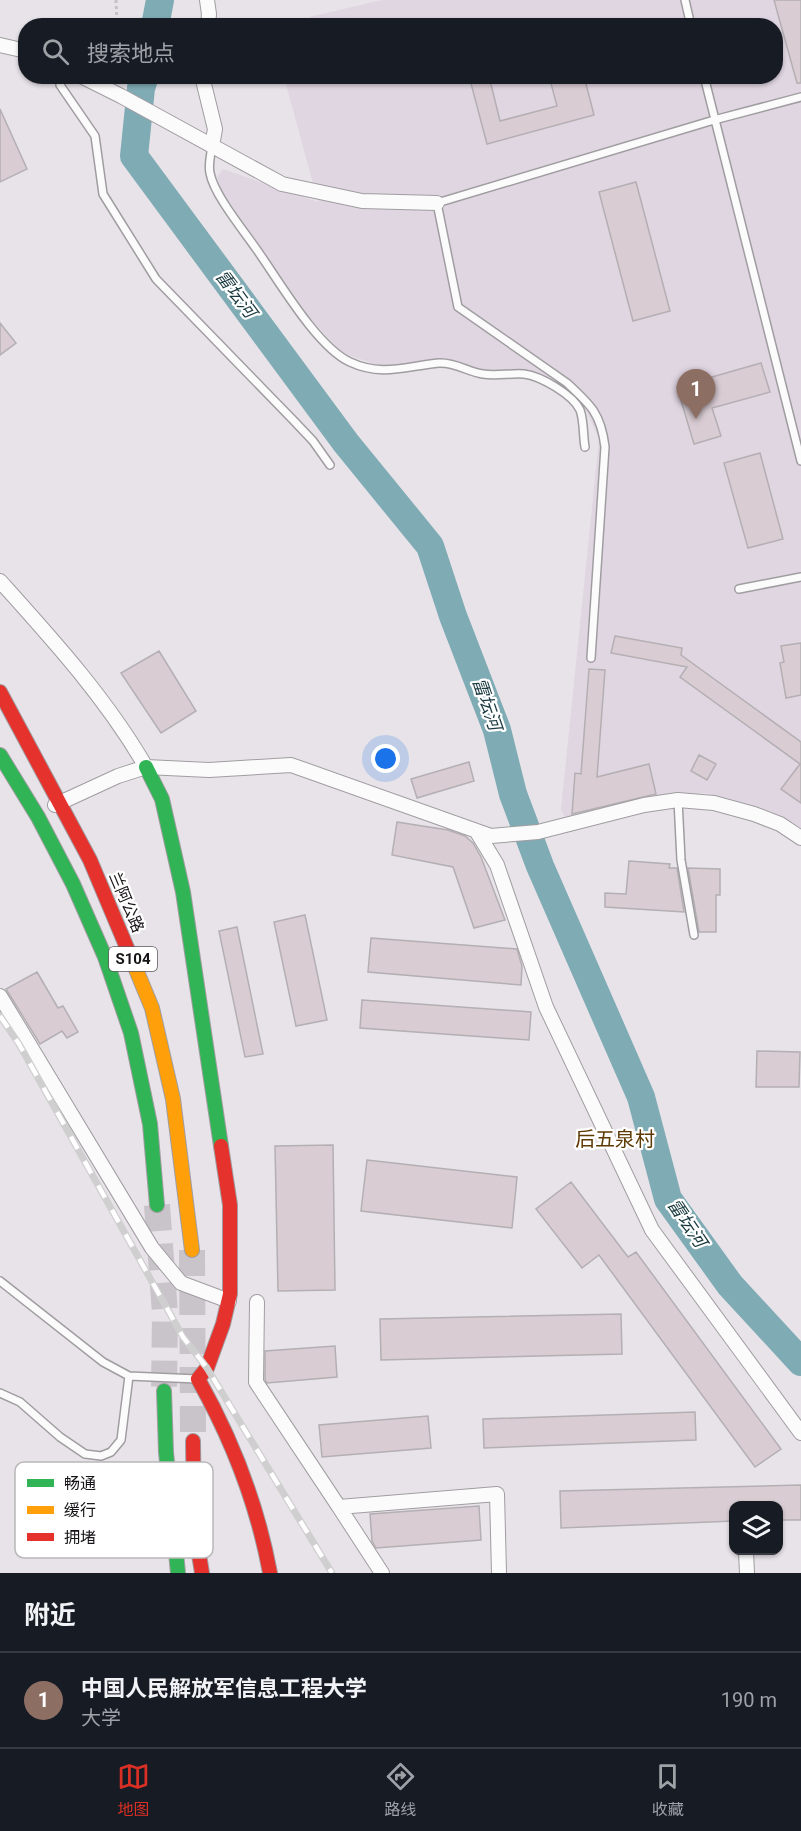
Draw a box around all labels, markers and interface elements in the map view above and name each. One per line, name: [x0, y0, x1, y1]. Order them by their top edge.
search box: [18, 18, 783, 84]
icon: search: [39, 35, 72, 68]
text: 搜索地点: [87, 41, 175, 66]
water label: 雷坛河: [212, 266, 263, 324]
pin: 1: [676, 370, 716, 419]
water label: 雷坛河: [469, 675, 507, 736]
your location: [371, 744, 400, 773]
street label: 兰阿公路: [105, 869, 148, 935]
road number: S104: [109, 947, 157, 971]
district label: 后五泉村: [575, 1127, 655, 1151]
water label: 雷坛河: [664, 1194, 713, 1253]
legend: [15, 1462, 213, 1558]
text: 畅通: [64, 1474, 96, 1493]
text: 缓行: [64, 1501, 96, 1520]
map controls: [729, 1501, 783, 1555]
button: layers: [729, 1501, 783, 1555]
text: 拥堵: [64, 1528, 96, 1547]
text: 附近: [24, 1600, 76, 1630]
text: 中国人民解放军信息工程大学: [81, 1676, 367, 1701]
text: 1: [38, 1688, 49, 1712]
text: 190 m: [721, 1688, 777, 1712]
text: 大学: [81, 1706, 121, 1730]
tab: 地图: [117, 1760, 150, 1820]
tab: 路线: [384, 1760, 417, 1820]
tab: 收藏: [651, 1760, 684, 1820]

